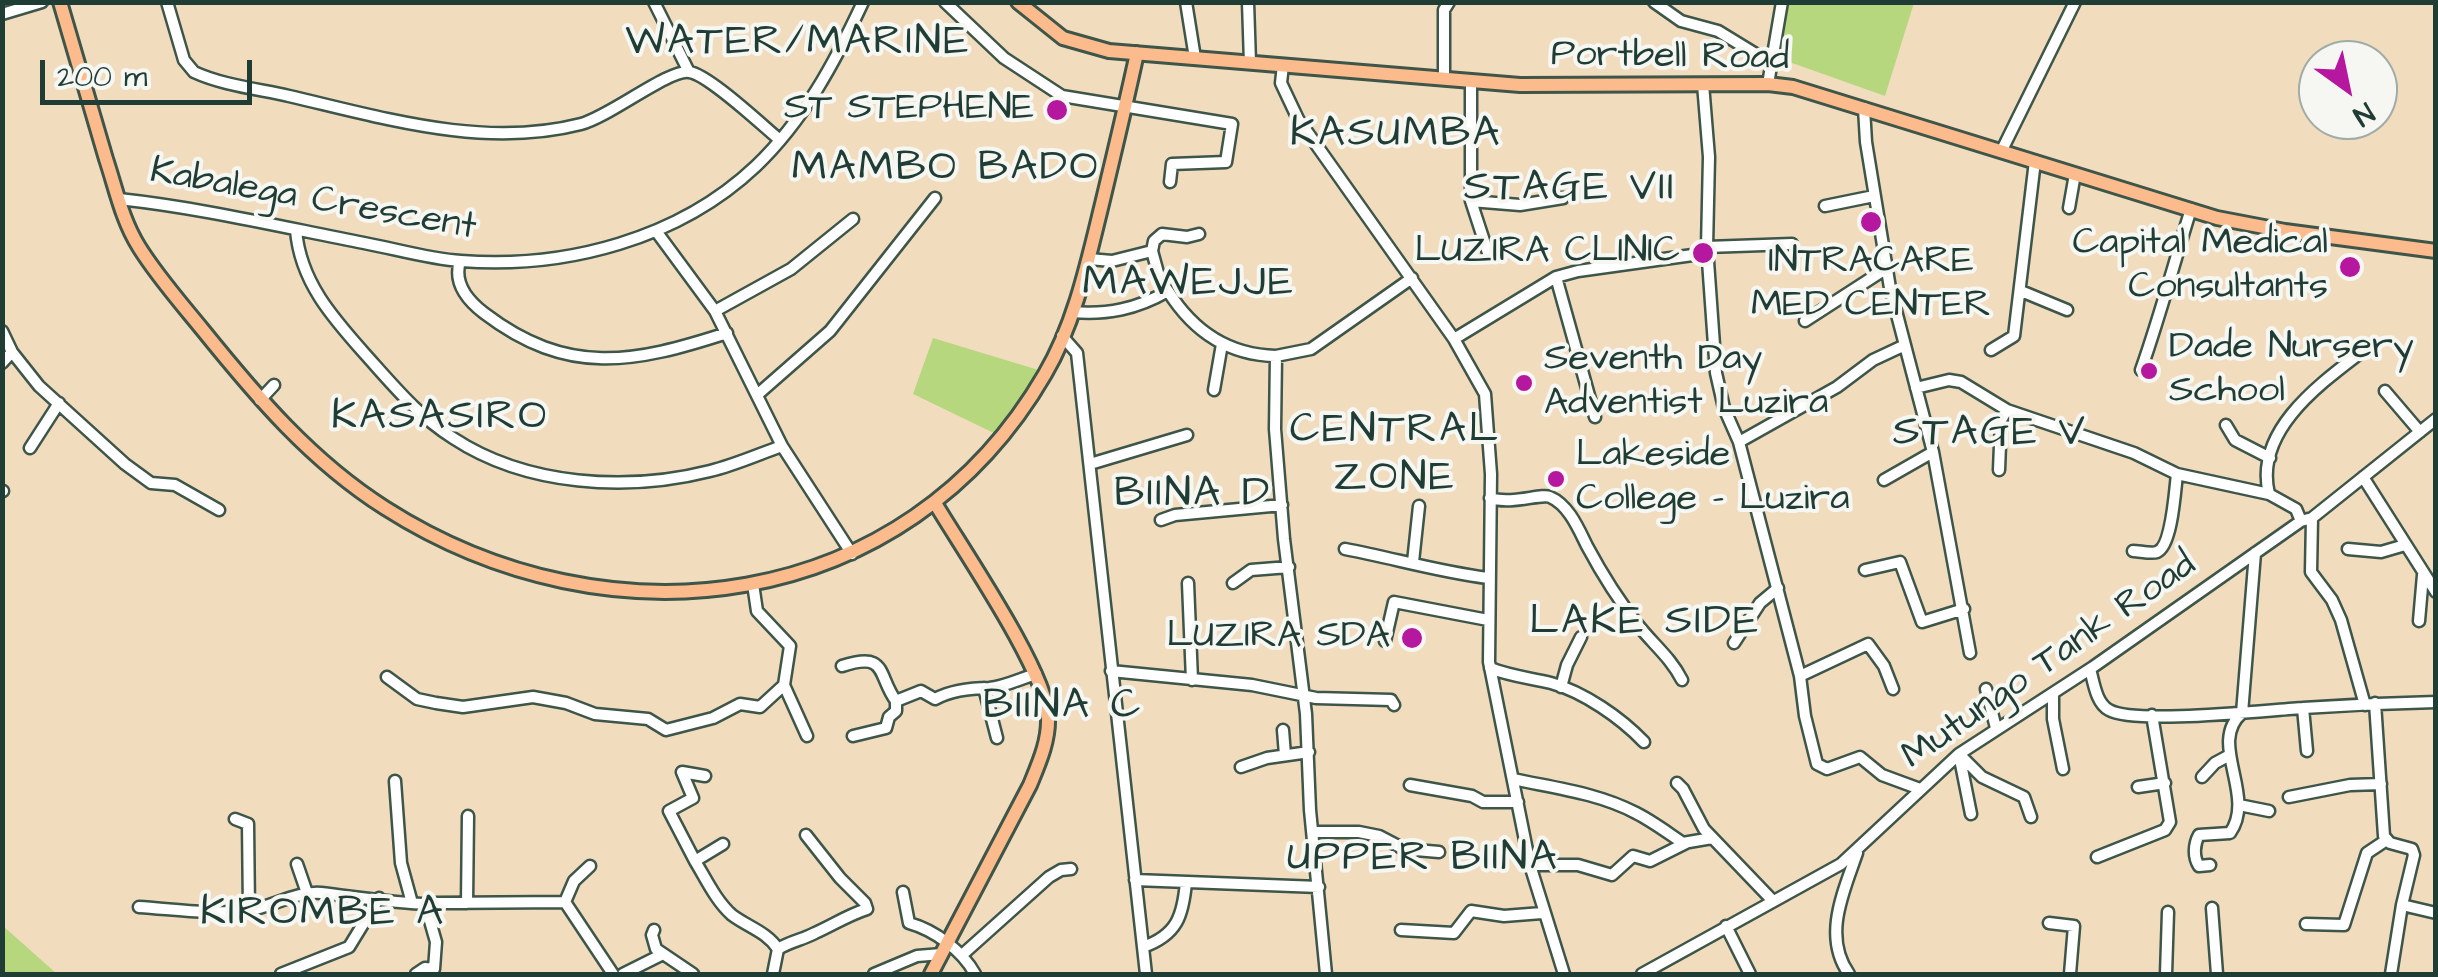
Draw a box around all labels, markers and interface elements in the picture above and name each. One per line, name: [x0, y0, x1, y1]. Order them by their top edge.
district label: WATER/MARINE: [625, 19, 971, 69]
street label: Portbell Road: [1550, 33, 1790, 83]
scale bar: [45, 40, 258, 102]
north arrow: [2298, 40, 2398, 140]
text: 200 m: [57, 56, 147, 98]
place label: ST STEPHENE: [784, 87, 1034, 133]
text: N: [2346, 93, 2382, 135]
marker: ST STEPHENE: [1044, 97, 1070, 123]
district label: KASUMBA: [1290, 111, 1502, 161]
district label: MAMBO BADO: [792, 145, 1100, 195]
street label: Kabalega Crescent: [146, 150, 480, 252]
district label: STAGE VII: [1464, 165, 1676, 215]
marker: INTRACARE MED CENTER: [1858, 209, 1884, 235]
place label: Capital Medical Consultants: [2072, 222, 2328, 312]
place label: LUZIRA CLINIC: [1415, 230, 1680, 276]
marker: LUZIRA CLINIC: [1690, 240, 1716, 266]
place label: INTRACARE MED CENTER: [1751, 240, 1991, 330]
marker: Capital Medical Consultants: [2337, 254, 2363, 280]
district label: MAWEJJE: [1083, 260, 1295, 310]
place label: Dade Nursery School: [2169, 326, 2414, 416]
place label: Seventh Day Adventist Luzira: [1544, 338, 1828, 428]
marker: Dade Nursery School: [2138, 360, 2160, 382]
marker: Seventh Day Adventist Luzira: [1513, 372, 1535, 394]
district label: KASASIRO: [331, 394, 549, 444]
district label: CENTRAL ZONE: [1290, 407, 1500, 506]
district label: STAGE V: [1893, 410, 2087, 460]
place label: Lakeside College - Luzira: [1576, 434, 1850, 524]
marker: Lakeside College - Luzira: [1545, 468, 1567, 490]
district label: BIINA D: [1114, 471, 1272, 521]
street label: Mutungo Tank Road: [1894, 543, 2206, 781]
district label: LAKE SIDE: [1529, 599, 1761, 649]
place label: LUZIRA SDA: [1167, 615, 1390, 661]
marker: LUZIRA SDA: [1399, 625, 1425, 651]
district label: BIINA C: [983, 683, 1143, 733]
district label: UPPER BIINA: [1287, 835, 1559, 885]
district label: KIROMBE A: [200, 890, 446, 940]

